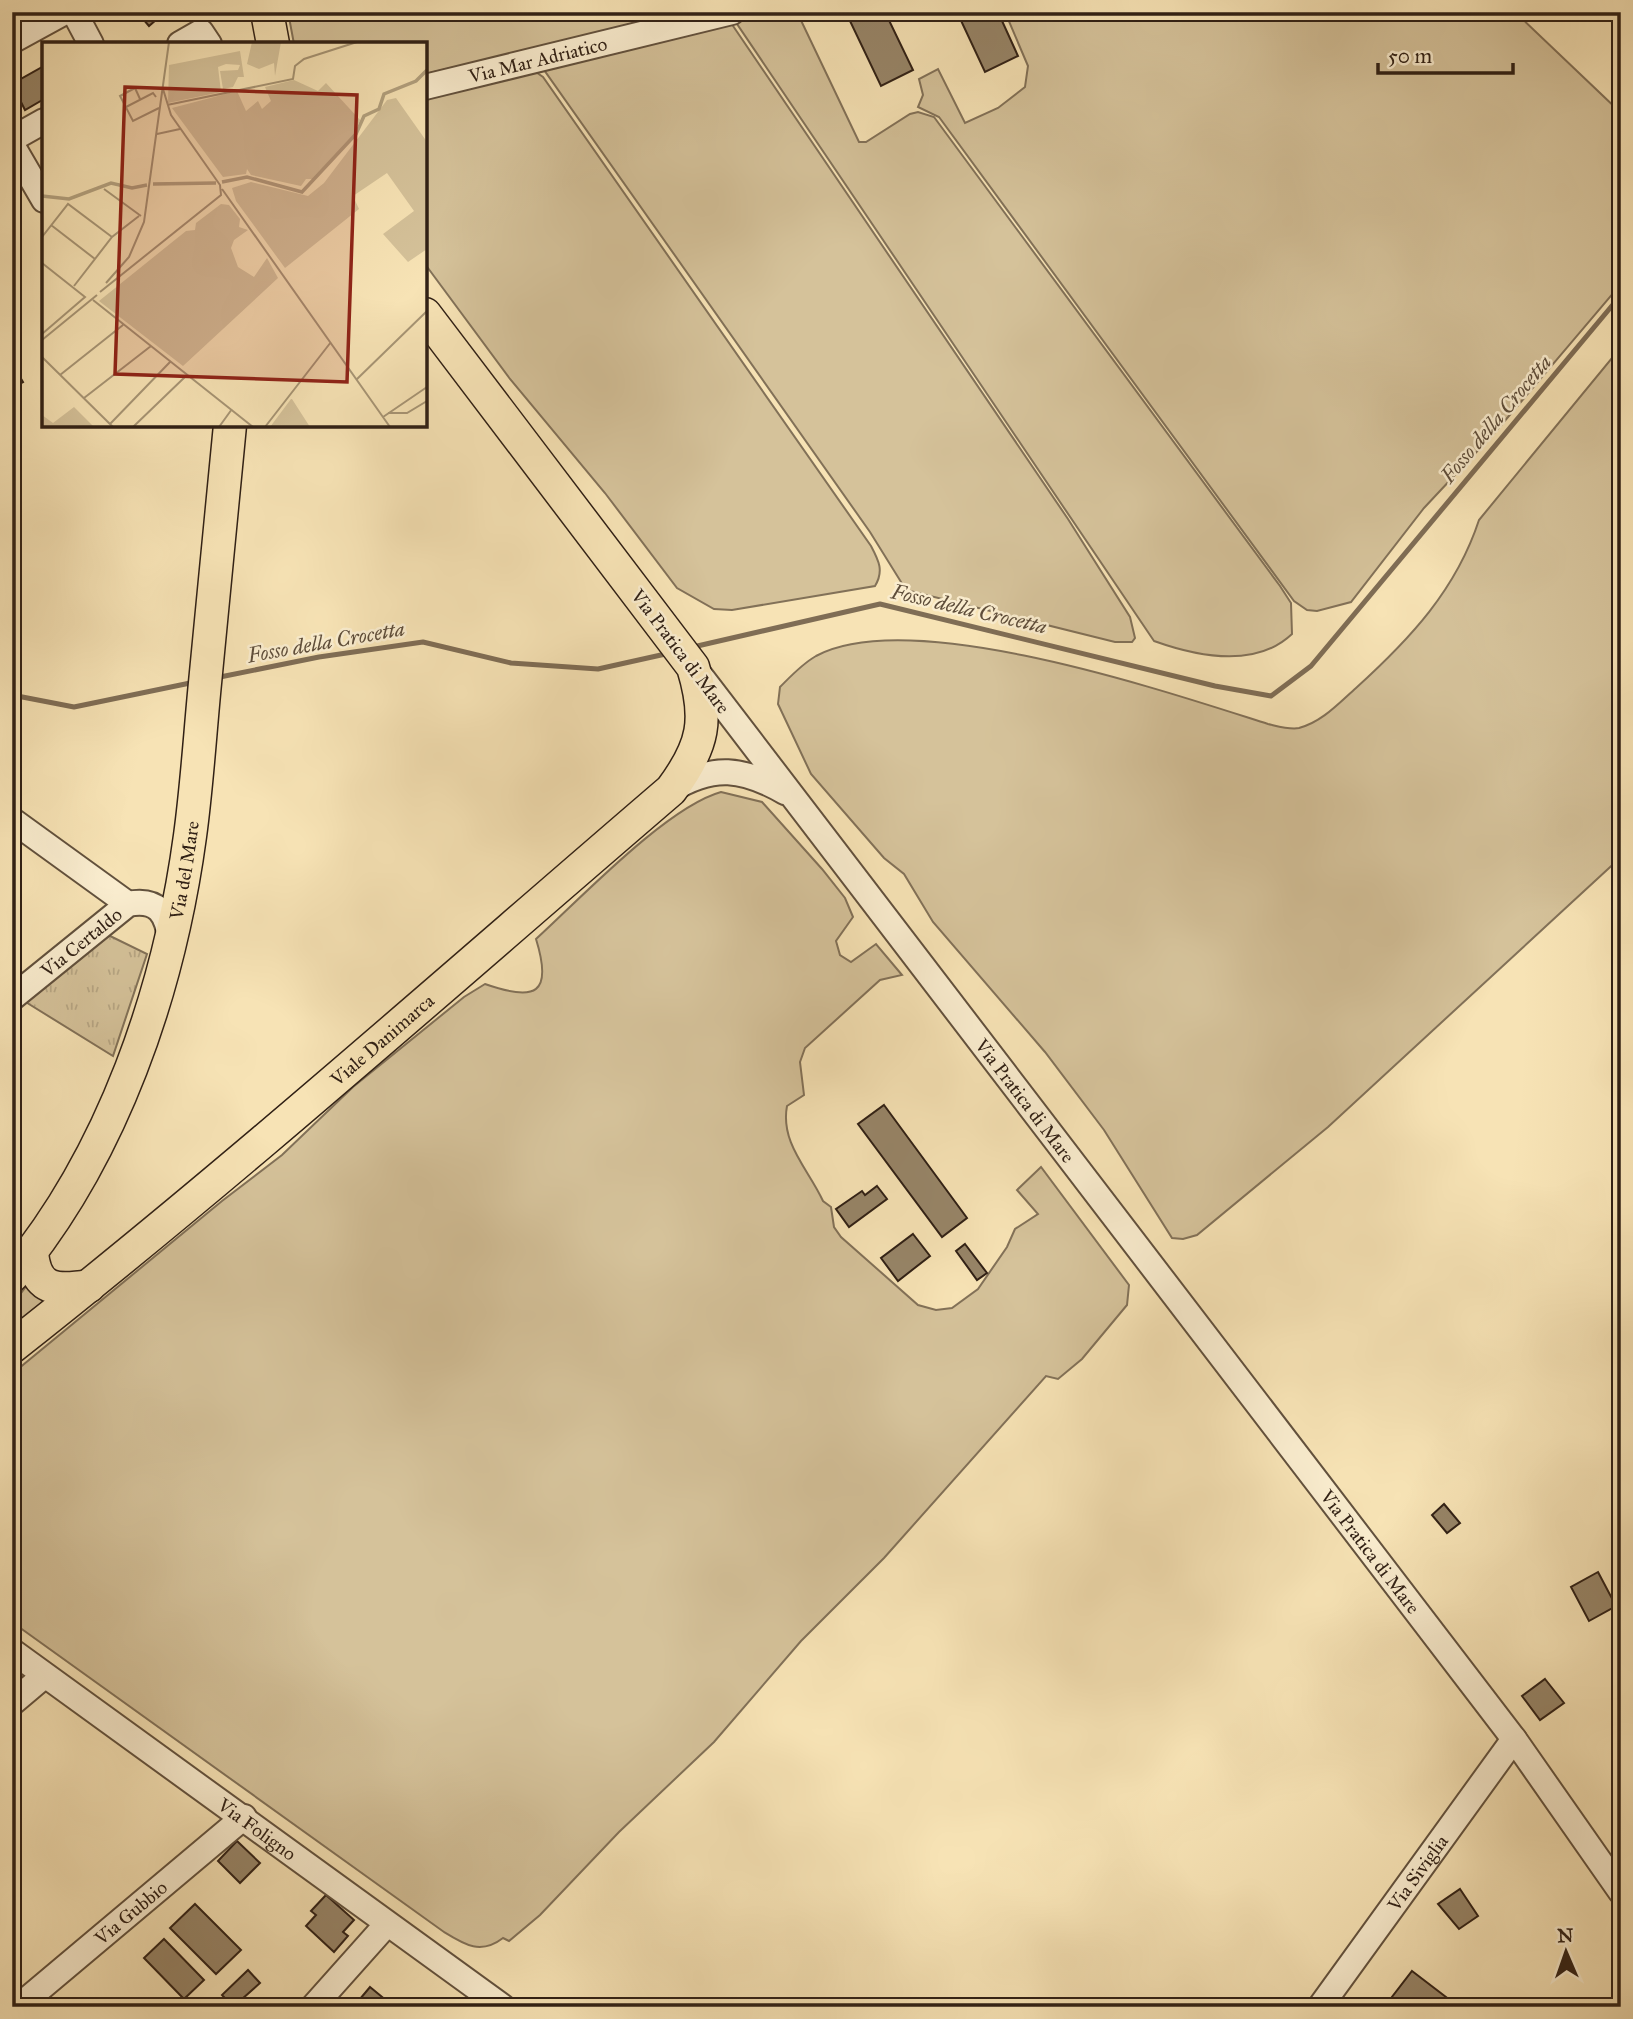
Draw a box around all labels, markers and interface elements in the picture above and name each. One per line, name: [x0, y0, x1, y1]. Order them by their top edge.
street label: Via Mar Adriatico: [465, 32, 610, 88]
scale bar: [1378, 32, 1512, 76]
inset map: [42, 42, 427, 427]
text: 50 m: [1388, 43, 1433, 69]
water label: Fosso della Crocetta: [1434, 350, 1557, 489]
water label: Fosso della Crocetta: [888, 578, 1049, 640]
street label: Via Pratica di Mare: [626, 584, 735, 718]
water label: Fosso della Crocetta: [244, 615, 407, 669]
street label: Via del Mare: [164, 819, 204, 923]
street label: Via Certaldo: [35, 902, 127, 983]
street label: Viale Danimarca: [325, 988, 440, 1092]
street label: Via Pratica di Mare: [970, 1033, 1080, 1167]
street label: Via Pratica di Mare: [1315, 1485, 1425, 1618]
street label: Via Foligno: [212, 1793, 301, 1866]
street label: Via Siviglia: [1382, 1830, 1453, 1916]
street label: Via Gubbio: [89, 1876, 172, 1950]
north arrow: [1532, 1918, 1602, 1988]
text: N: [1557, 1924, 1574, 1947]

